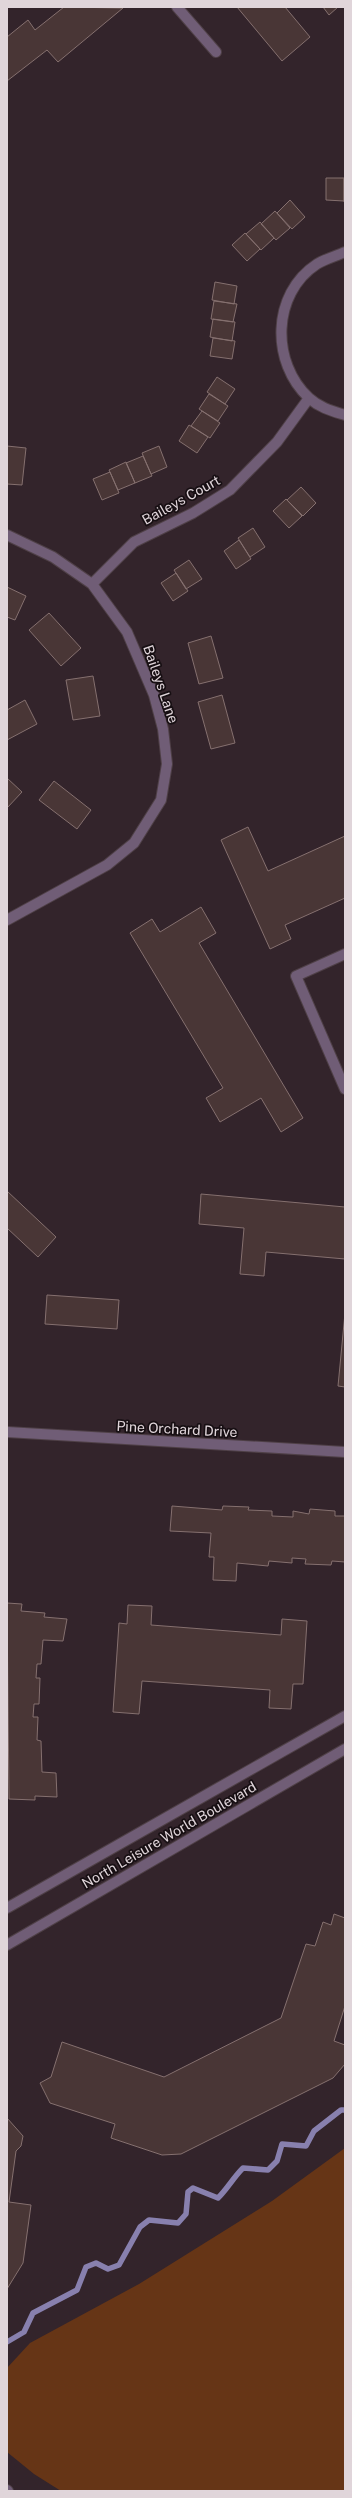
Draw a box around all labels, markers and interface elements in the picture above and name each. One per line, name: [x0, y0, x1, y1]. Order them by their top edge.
street label: Baileys Court: [139, 472, 223, 528]
street label: Baileys Lane: [140, 643, 182, 725]
street label: Pine Orchard Drive: [116, 1418, 238, 1440]
street label: North Leisure World Boulevard: [79, 1778, 259, 1892]

